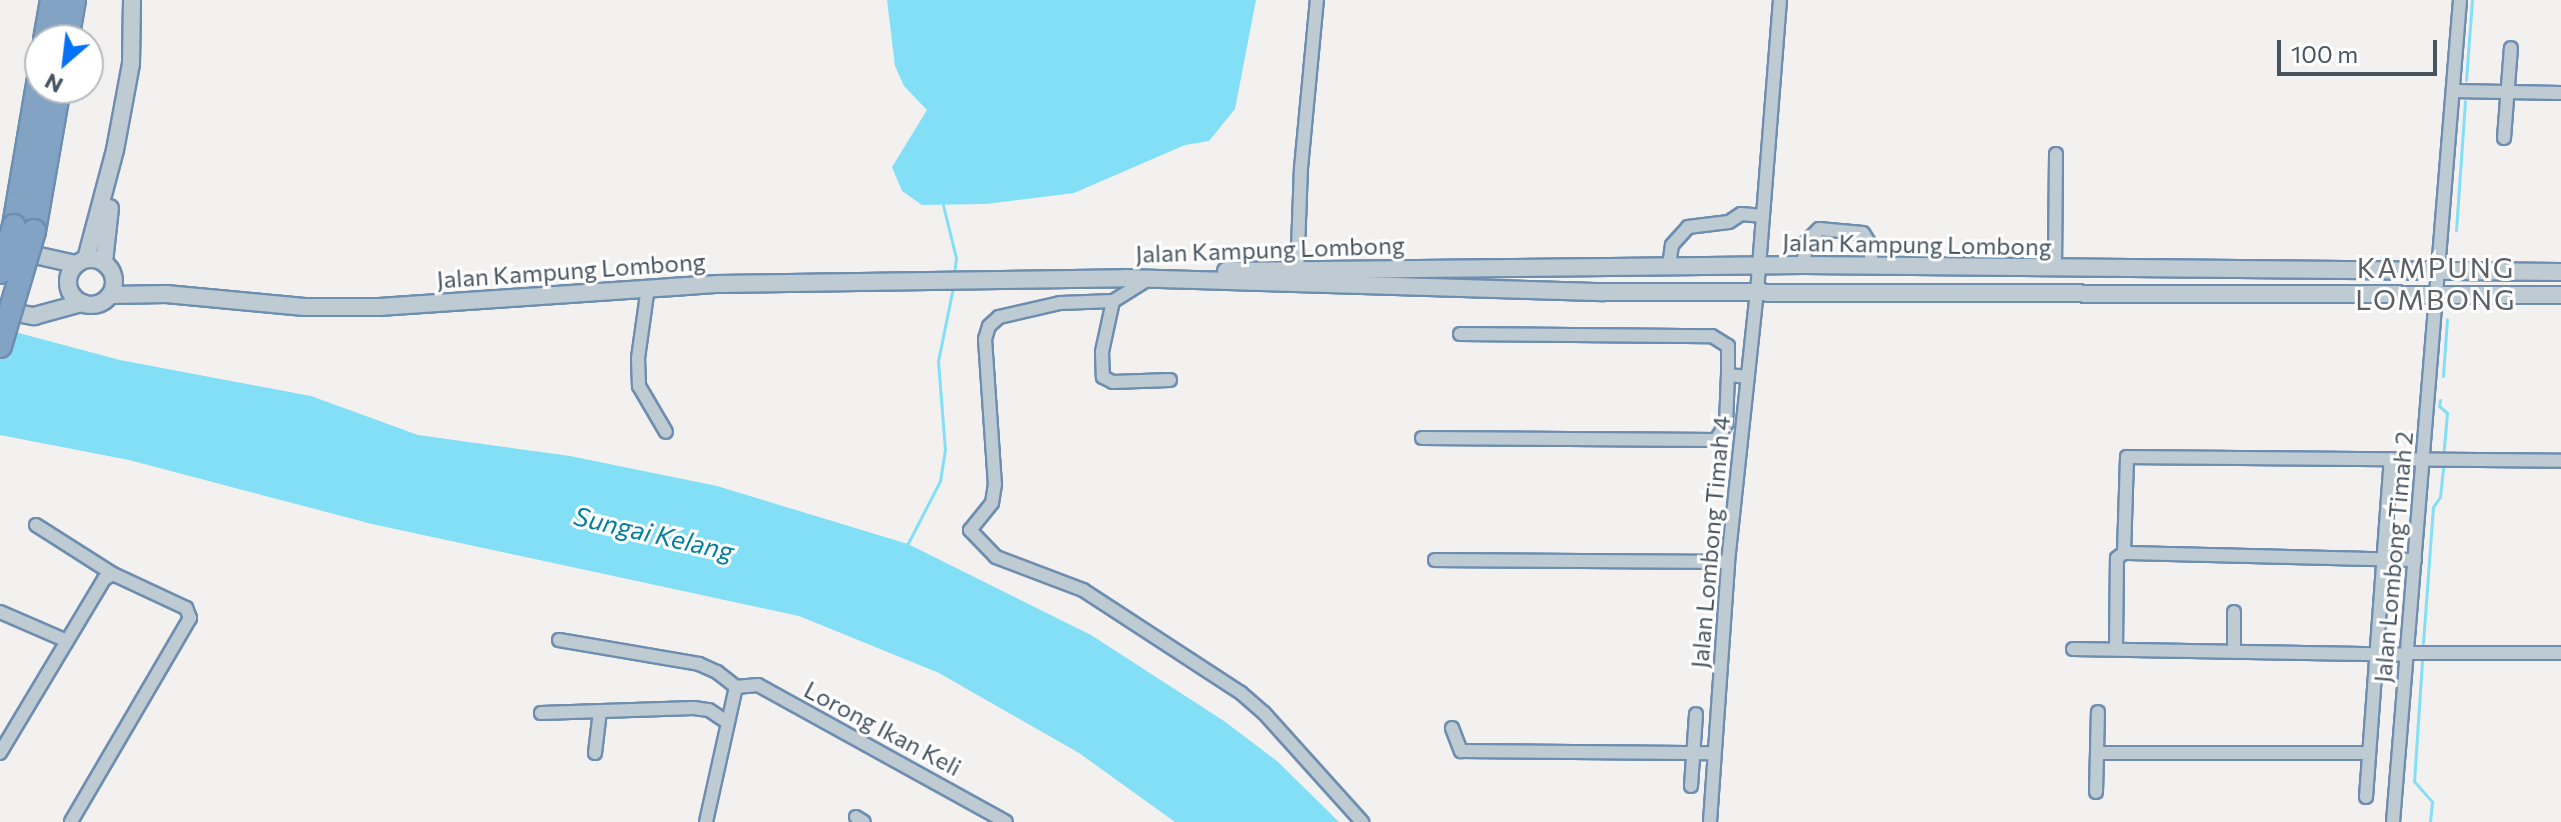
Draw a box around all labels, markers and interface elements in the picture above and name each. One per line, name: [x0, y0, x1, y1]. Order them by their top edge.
north arrow: [24, 24, 104, 104]
scale bar: [2281, 24, 2441, 74]
text: 100 m: [2291, 39, 2358, 68]
text: N: [40, 68, 67, 100]
street label: Jalan Kampung Lombong: [1782, 227, 2052, 261]
street label: Jalan Kampung Lombong: [1135, 230, 1405, 268]
street label: Jalan Kampung Lombong: [436, 246, 706, 294]
district label: KAMPUNG LOMBONG: [2355, 250, 2517, 316]
street label: Jalan Lombong Timah 4: [1685, 415, 1735, 669]
street label: Jalan Lombong Timah 2: [2368, 430, 2418, 684]
water label: Sungai Kelang: [571, 499, 737, 567]
street label: Lorong Ikan Keli: [800, 675, 966, 781]

